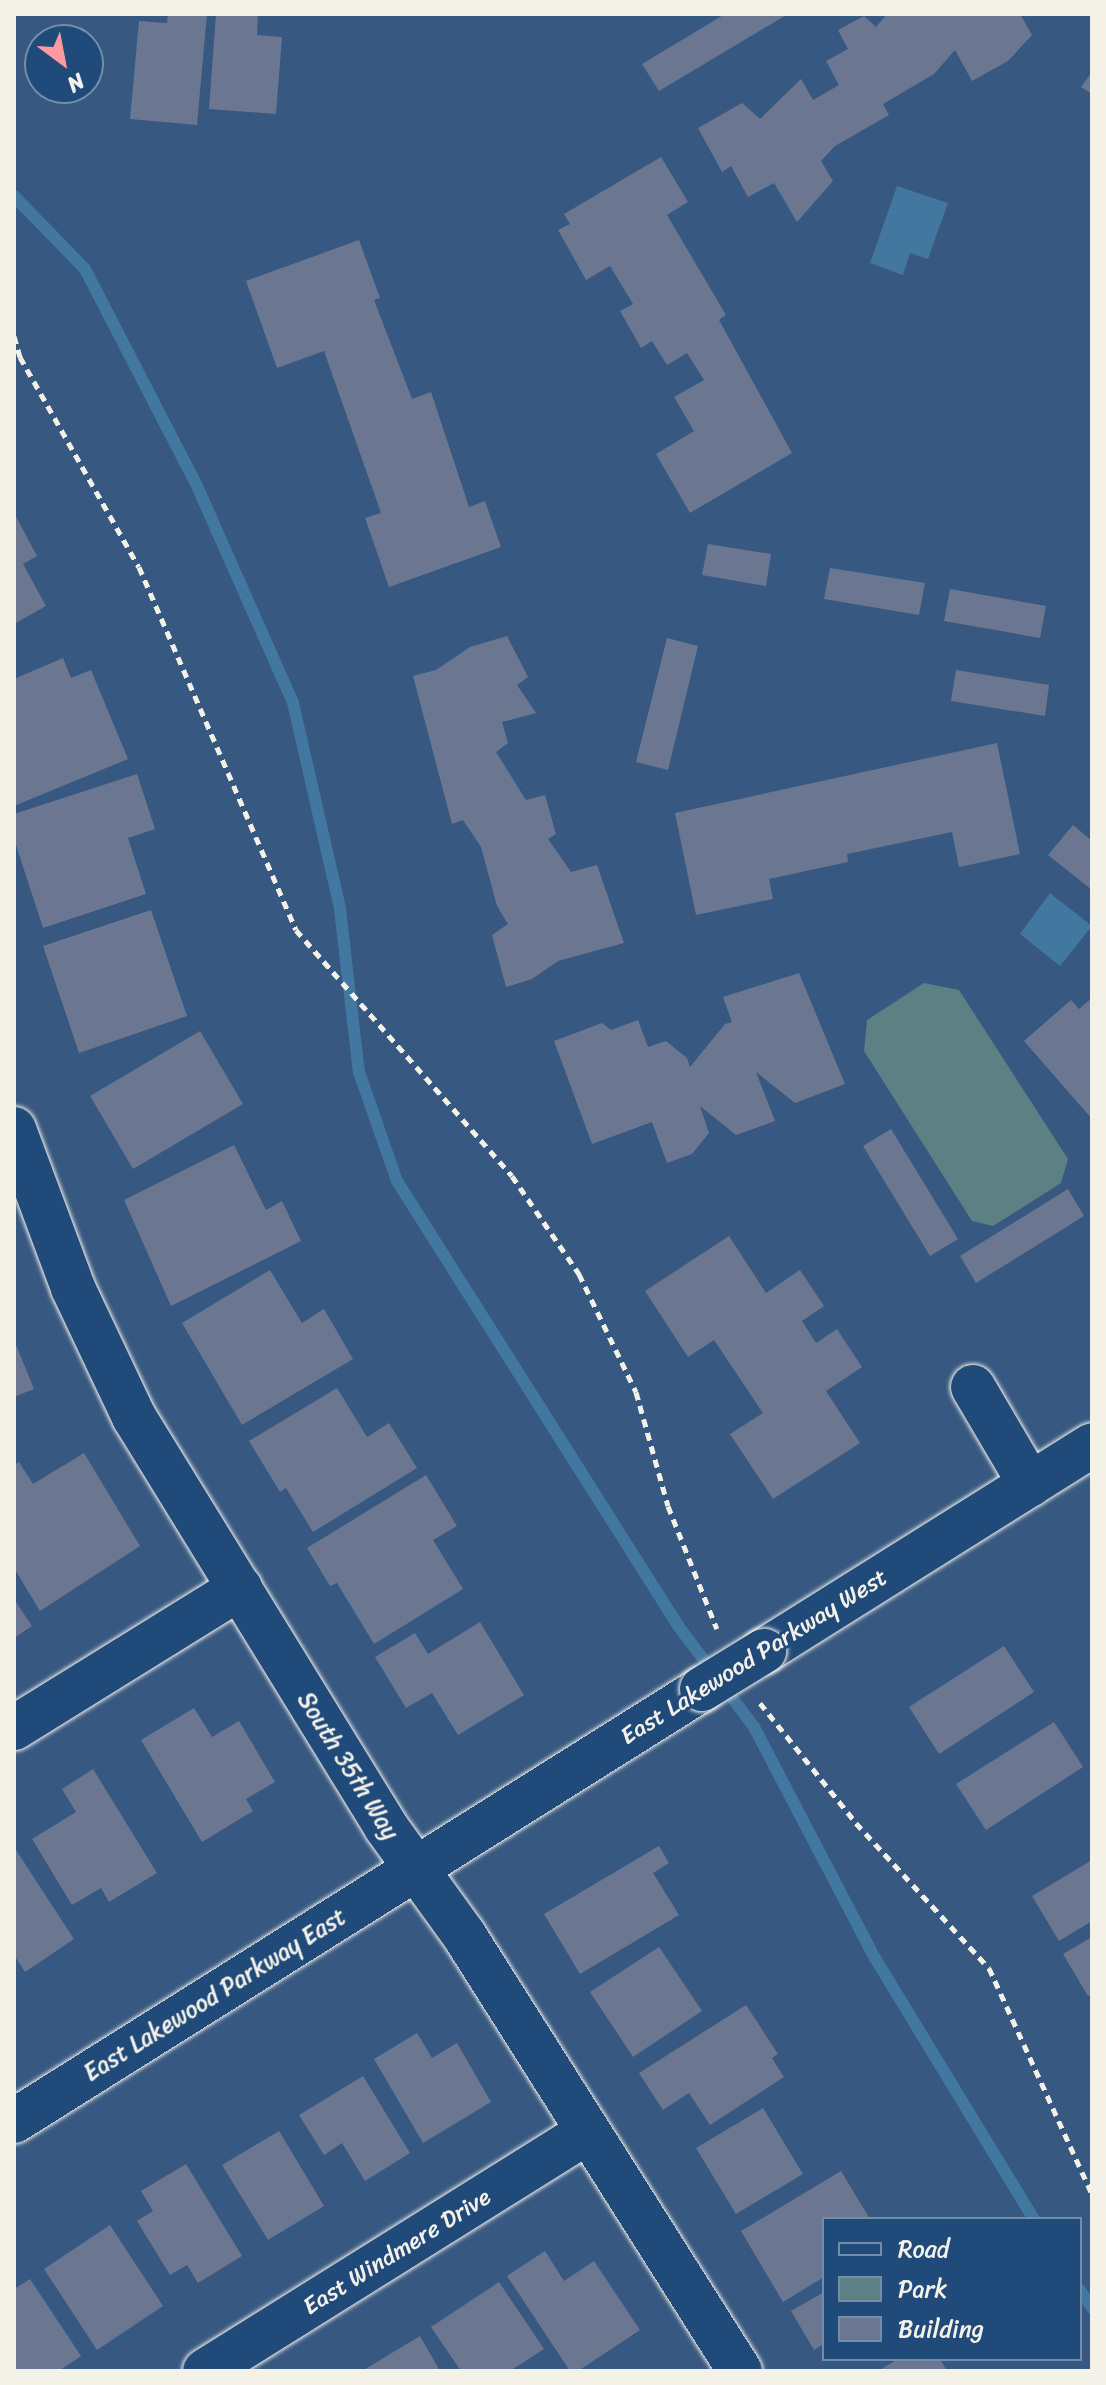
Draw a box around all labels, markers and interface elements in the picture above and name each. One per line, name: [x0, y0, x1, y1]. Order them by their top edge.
north arrow: [24, 24, 104, 104]
text: N: [59, 63, 93, 104]
street label: East Lakewood Parkway West: [615, 1563, 893, 1751]
street label: South 35th Way: [291, 1686, 405, 1846]
street label: East Lakewood Parkway East: [78, 1902, 352, 2088]
street label: East Windmere Drive: [298, 2182, 496, 2322]
legend: [822, 2217, 1082, 2361]
text: Road: [898, 2228, 949, 2270]
text: Park: [898, 2268, 947, 2310]
text: Building: [898, 2308, 984, 2350]

